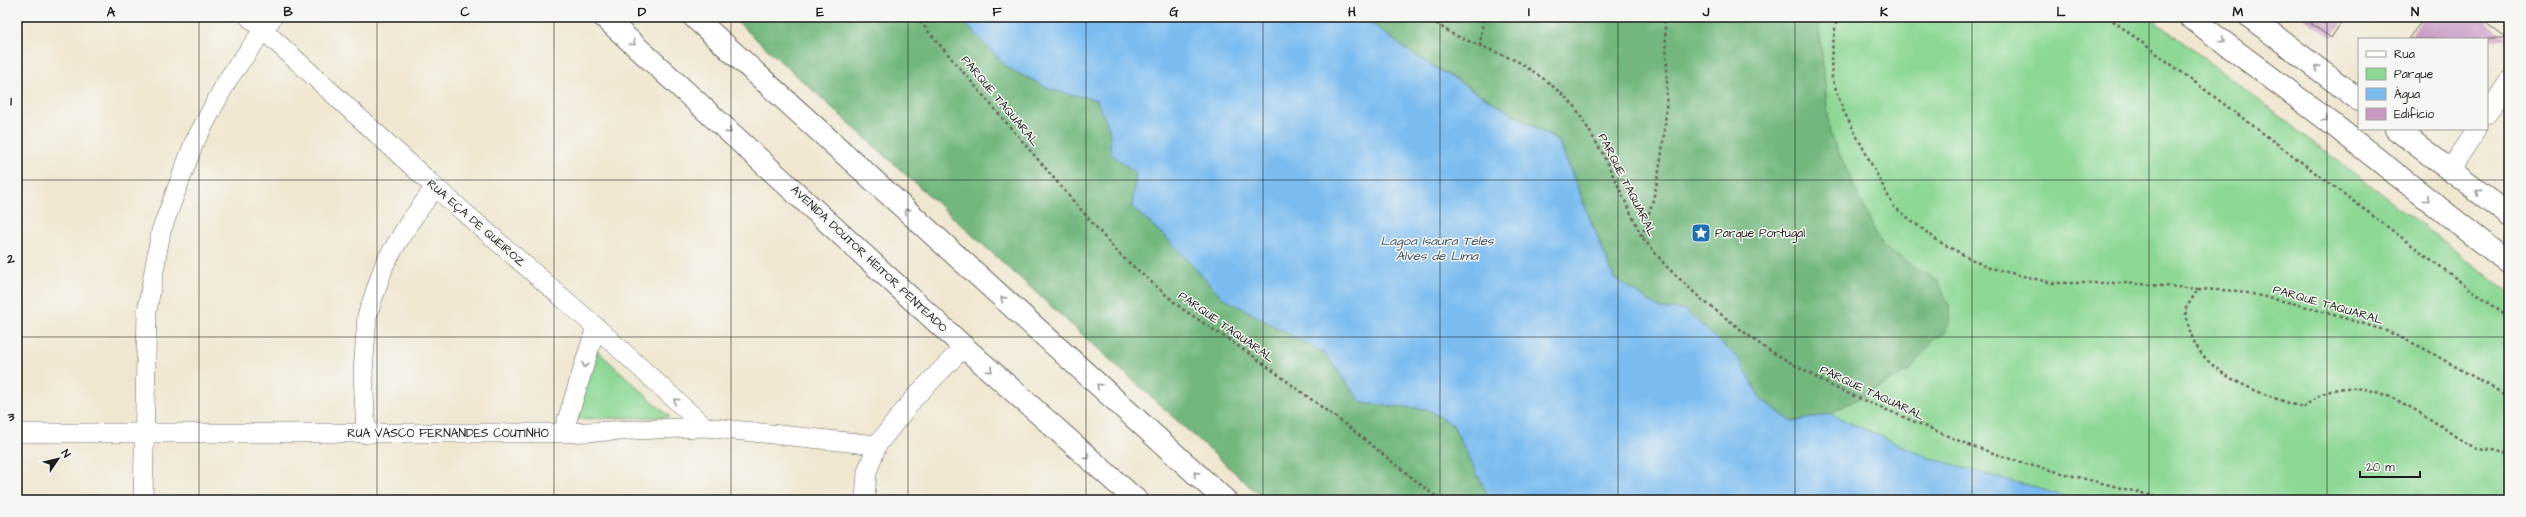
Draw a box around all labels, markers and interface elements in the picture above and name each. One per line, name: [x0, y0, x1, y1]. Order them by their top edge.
text: A: [107, 3, 116, 21]
text: B: [283, 3, 293, 21]
text: C: [460, 3, 470, 21]
text: D: [638, 3, 647, 21]
text: E: [816, 3, 824, 21]
text: F: [992, 3, 1002, 21]
text: G: [1169, 3, 1179, 21]
text: H: [1348, 3, 1356, 21]
text: I: [1528, 3, 1530, 21]
text: J: [1702, 3, 1710, 21]
text: K: [1880, 3, 1888, 21]
text: L: [2056, 3, 2066, 21]
text: M: [2233, 3, 2244, 21]
text: N: [2411, 3, 2419, 21]
one-way arrow: [2217, 36, 2224, 43]
legend: [2358, 38, 2488, 130]
one-way arrow: [628, 39, 636, 46]
text: Rua: [2394, 46, 2415, 63]
street label: PARQUE TAQUARAL: [957, 52, 1044, 151]
one-way arrow: [2314, 66, 2321, 73]
text: Parque: [2394, 66, 2434, 83]
text: Água: [2394, 86, 2420, 104]
text: 1: [10, 92, 12, 110]
text: Edifício: [2394, 106, 2434, 123]
one-way arrow: [2321, 114, 2328, 121]
one-way arrow: [724, 126, 732, 134]
street label: PARQUE TAQUARAL: [1594, 130, 1661, 240]
street label: RUA EÇA DE QUEIROZ: [423, 175, 529, 271]
street label: AVENIDA DOUTOR HEITOR PENTEADO: [787, 182, 951, 336]
one-way arrow: [2476, 189, 2483, 196]
one-way arrow: [2423, 194, 2430, 201]
one-way arrow: [904, 209, 912, 216]
place icon: Parque Portugal: [1690, 222, 1712, 244]
place label: Parque Portugal: [1715, 225, 1805, 243]
water label: Lagoa Isaura Teles Alves de Lima: [1381, 232, 1495, 265]
text: 2: [6, 250, 15, 268]
street label: PARQUE TAQUARAL: [2271, 281, 2386, 329]
street label: PARQUE TAQUARAL: [1175, 287, 1278, 367]
one-way arrow: [1001, 297, 1008, 304]
one-way arrow: [581, 361, 589, 368]
street label: PARQUE TAQUARAL: [1817, 361, 1928, 425]
one-way arrow: [985, 365, 993, 373]
one-way arrow: [1097, 384, 1104, 391]
one-way arrow: [673, 398, 681, 406]
text: 3: [7, 408, 15, 426]
street label: RUA VASCO FERNANDES COUTINHO: [347, 425, 549, 442]
north arrow: [38, 439, 78, 479]
text: N: [58, 446, 74, 461]
one-way arrow: [1082, 452, 1090, 459]
scale bar: [2360, 453, 2420, 479]
text: 20 m: [2366, 459, 2395, 476]
one-way arrow: [1193, 471, 1201, 478]

